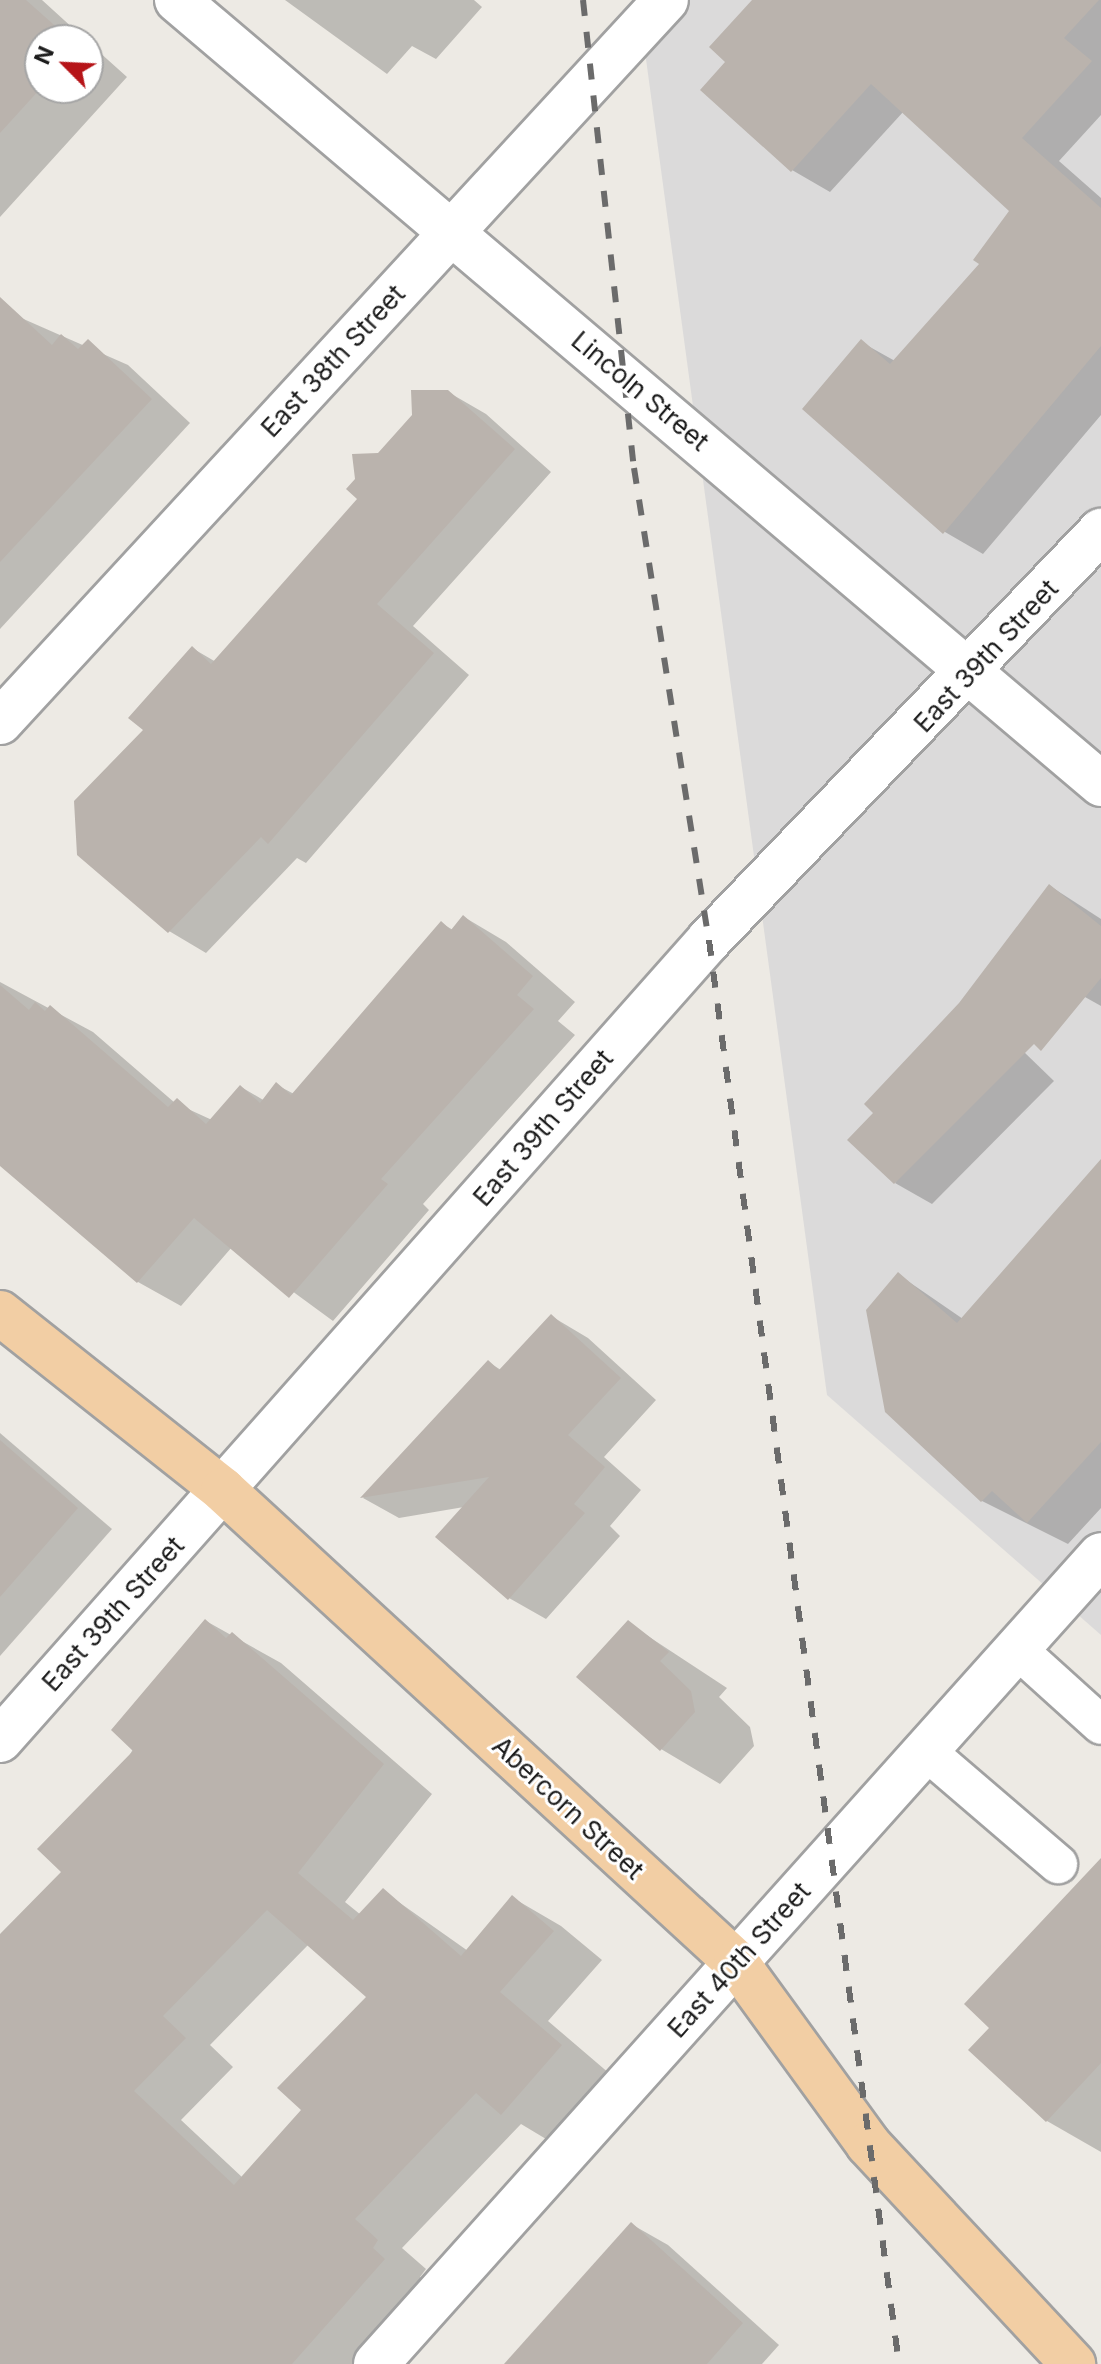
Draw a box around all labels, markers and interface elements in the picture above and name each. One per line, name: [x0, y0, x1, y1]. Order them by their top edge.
north arrow: [24, 24, 104, 104]
text: N: [29, 42, 59, 68]
street label: East 38th Street: [255, 279, 411, 443]
street label: Lincoln Street: [565, 325, 715, 457]
street label: East 39th Street: [907, 573, 1065, 739]
street label: East 39th Street: [467, 1043, 619, 1213]
street label: East 39th Street: [36, 1530, 190, 1698]
street label: Abercorn Street: [486, 1730, 650, 1886]
street label: East 40th Street: [661, 1876, 817, 2044]

